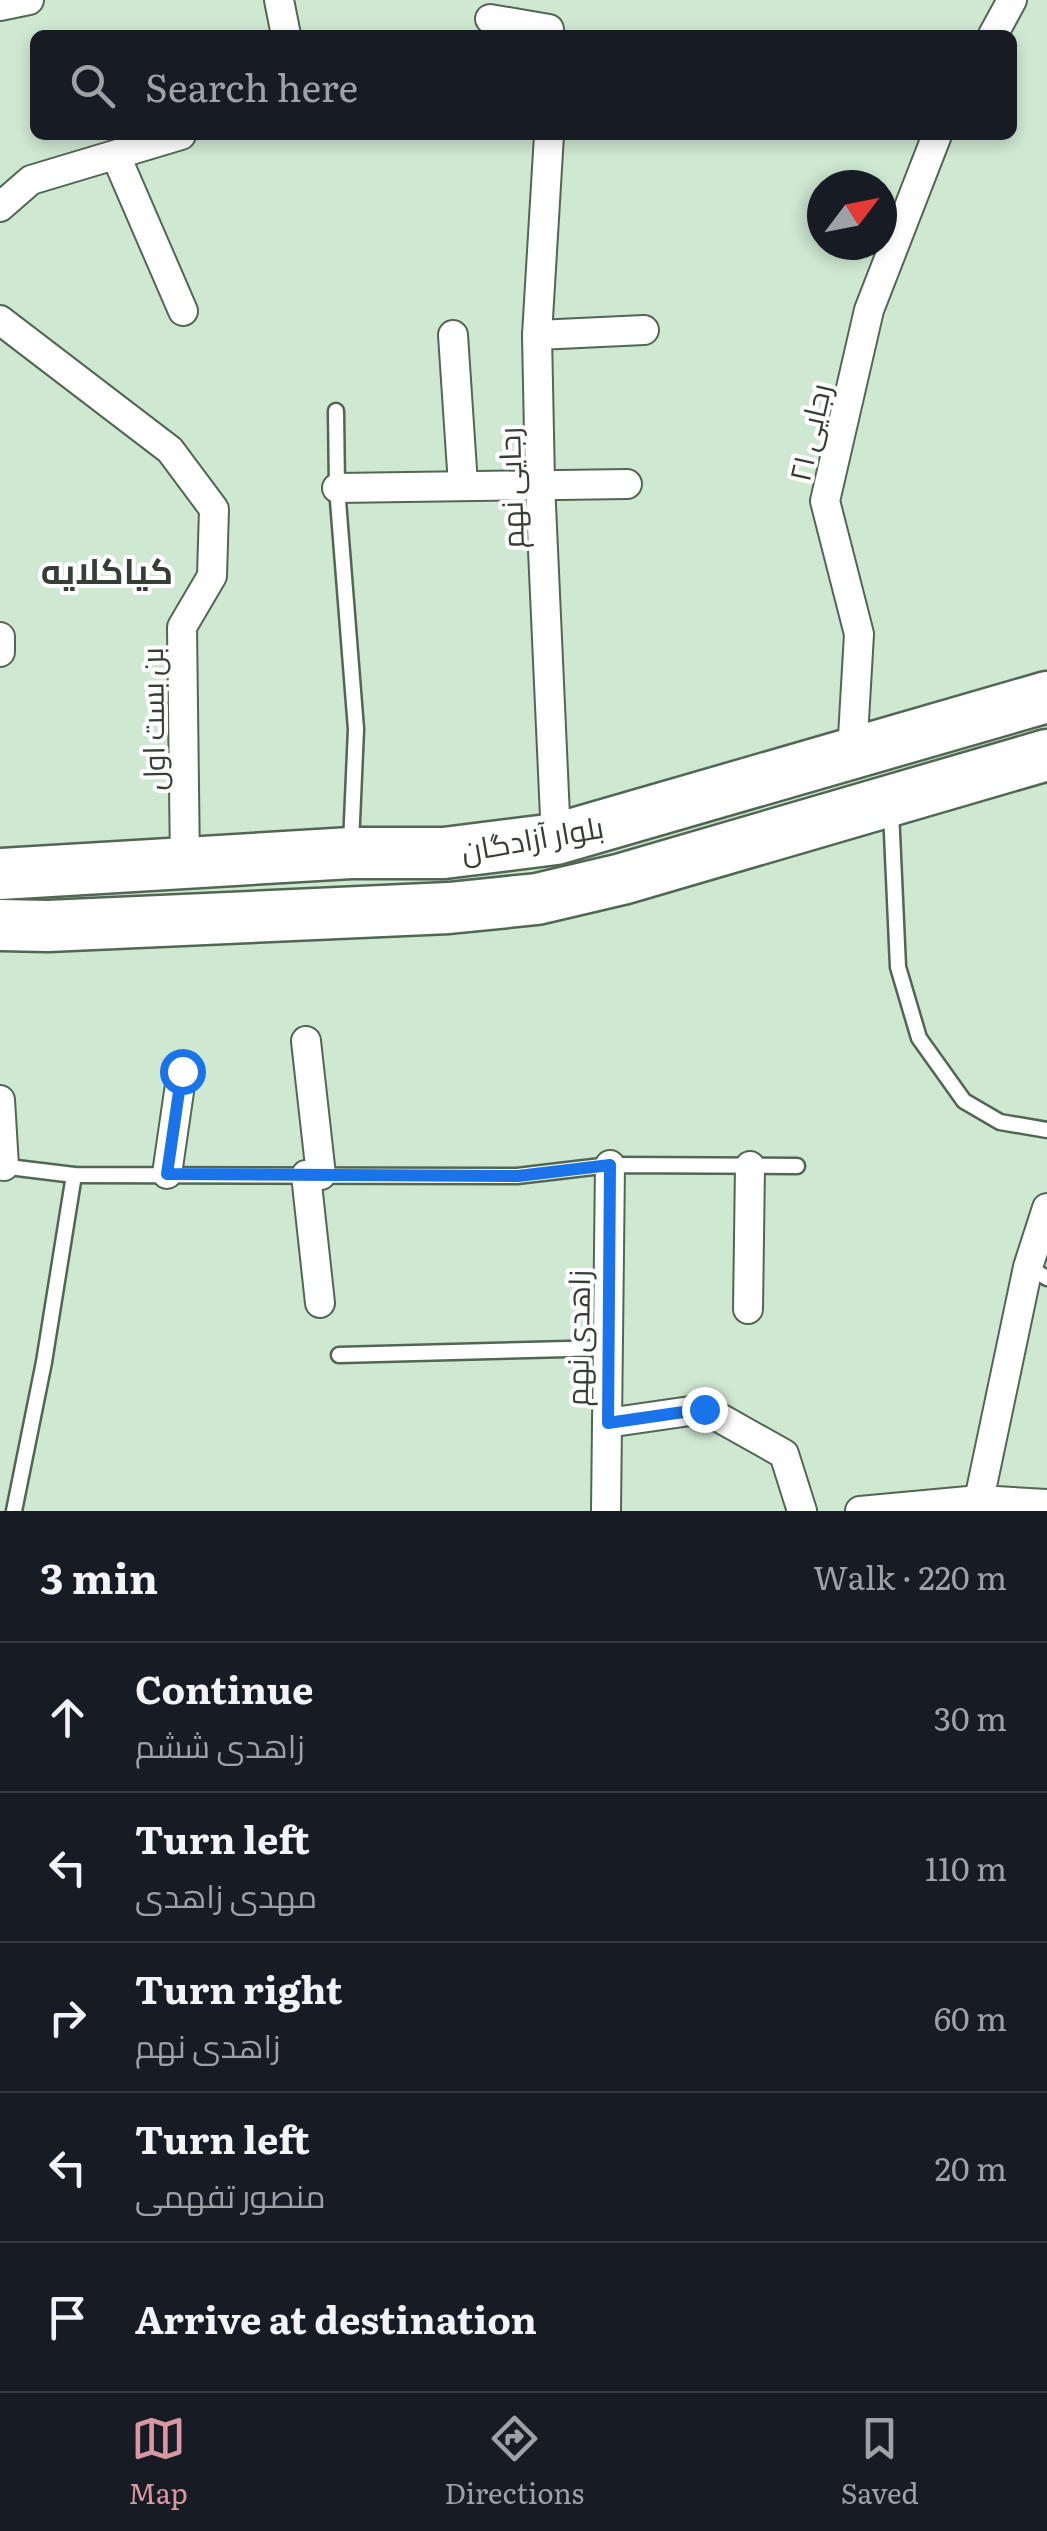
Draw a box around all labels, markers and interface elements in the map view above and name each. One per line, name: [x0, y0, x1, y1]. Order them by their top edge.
search box: [30, 30, 1017, 140]
text: Search here: [145, 57, 358, 114]
icon: search: [65, 58, 120, 113]
north arrow: [807, 170, 897, 260]
street label: رجایی ۲۱: [775, 379, 841, 485]
street label: رجایی نهم: [485, 426, 534, 549]
district label: کیاکلایه: [41, 543, 173, 595]
street label: بن بست اول: [128, 647, 174, 791]
street label: بلوار آزادگان: [457, 803, 607, 871]
route start: [160, 1049, 206, 1095]
street label: زاهدی نهم: [553, 1269, 600, 1407]
route end: [682, 1387, 728, 1433]
text: 3 min: [40, 1545, 158, 1607]
text: Walk · 220 m: [813, 1552, 1007, 1600]
text: Continue: [135, 1659, 313, 1716]
icon: ahead: [40, 1690, 95, 1745]
text: 30 m: [934, 1693, 1007, 1741]
text: زاهدی ششم: [135, 1720, 305, 1768]
text: Turn left: [135, 1809, 310, 1866]
icon: left: [40, 1840, 95, 1895]
text: 110 m: [925, 1843, 1007, 1891]
text: مهدی زاهدی: [135, 1870, 317, 1918]
text: Turn right: [135, 1959, 342, 2016]
icon: right: [40, 1990, 95, 2045]
text: 60 m: [934, 1993, 1007, 2041]
text: زاهدی نهم: [135, 2020, 280, 2068]
text: Turn left: [135, 2109, 310, 2166]
icon: left: [40, 2140, 95, 2195]
text: 20 m: [935, 2143, 1007, 2191]
text: منصور تفهمی: [135, 2170, 326, 2218]
text: Arrive at destination: [135, 2289, 537, 2346]
icon: arrive: [40, 2290, 95, 2345]
tab: Map: [128, 2411, 188, 2513]
tab: Directions: [444, 2411, 584, 2513]
tab: Saved: [841, 2411, 919, 2513]

